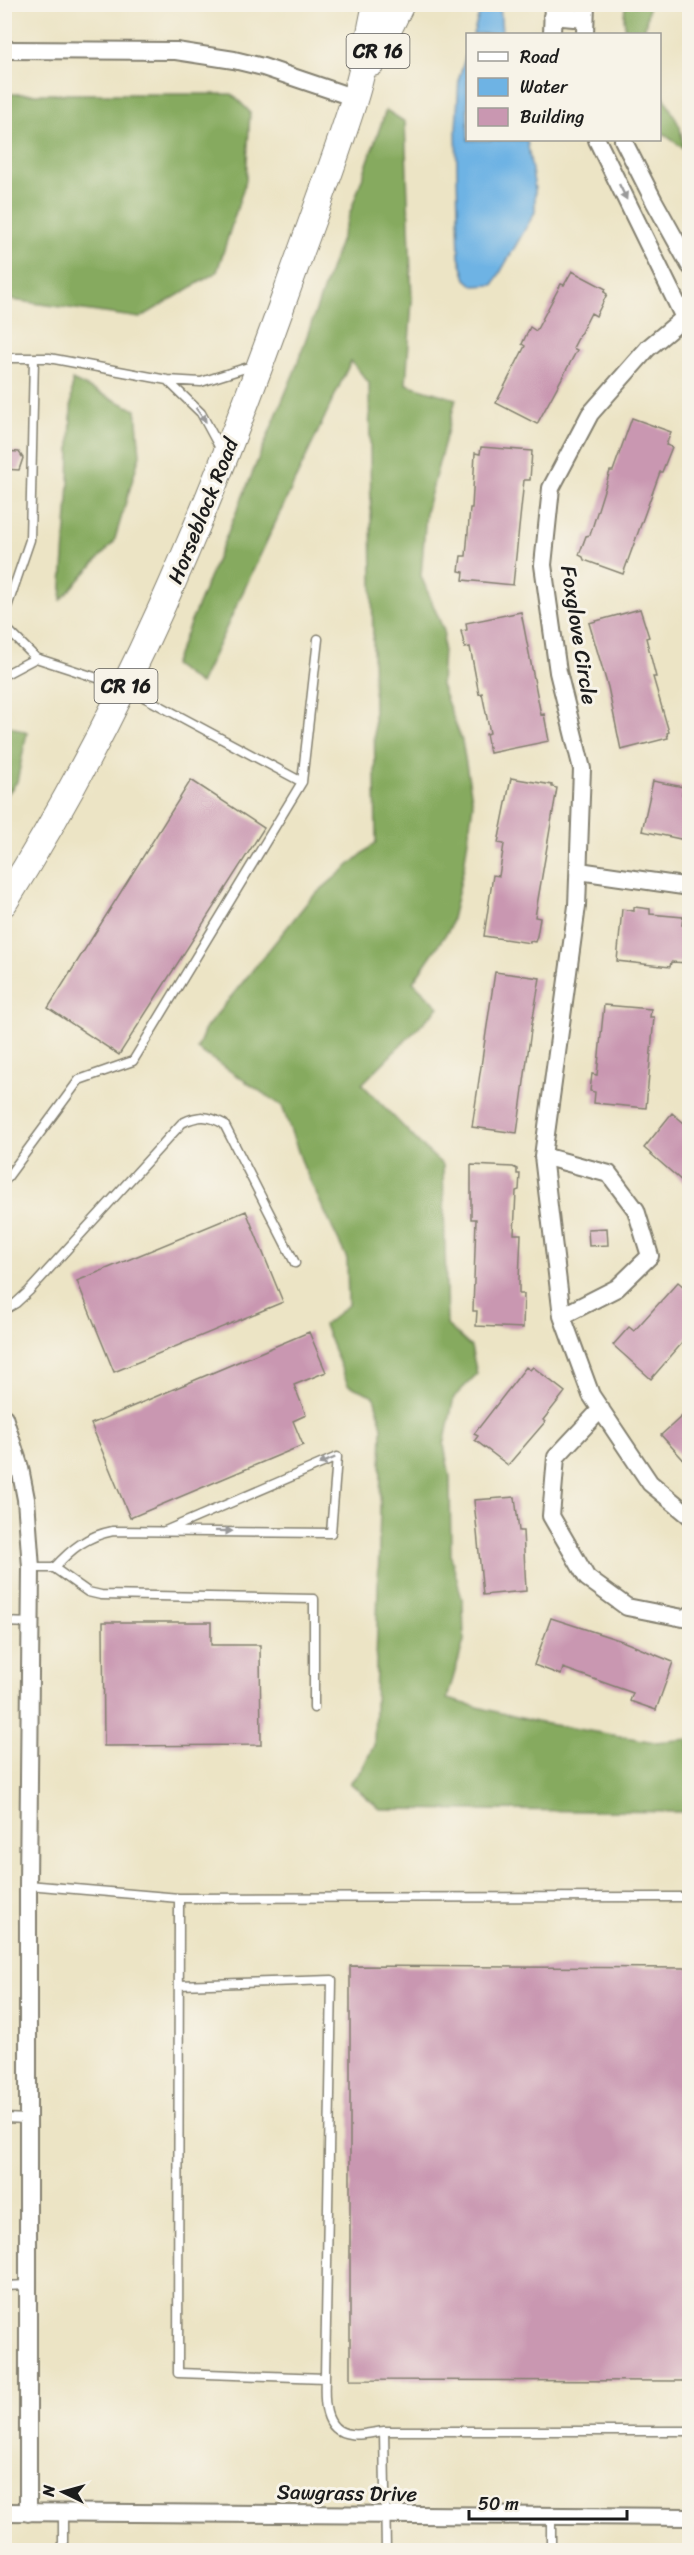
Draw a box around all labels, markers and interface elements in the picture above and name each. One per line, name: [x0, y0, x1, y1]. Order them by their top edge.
legend: [466, 33, 661, 141]
road number: CR 16: [346, 34, 410, 68]
text: Road: [520, 41, 560, 73]
text: Water: [520, 71, 569, 103]
text: Building: [520, 101, 584, 133]
one-way arrow: [617, 183, 627, 201]
one-way arrow: [195, 406, 207, 422]
street label: Horseblock Road: [156, 431, 250, 590]
street label: Foxglove Circle: [549, 563, 609, 707]
road number: CR 16: [94, 669, 158, 703]
one-way arrow: [318, 1457, 336, 1466]
one-way arrow: [214, 1527, 233, 1536]
north arrow: [33, 2462, 93, 2522]
street label: Sawgrass Drive: [277, 2473, 418, 2513]
text: N: [34, 2483, 64, 2499]
scale bar: [469, 2483, 626, 2521]
text: 50 m: [478, 2488, 519, 2520]

